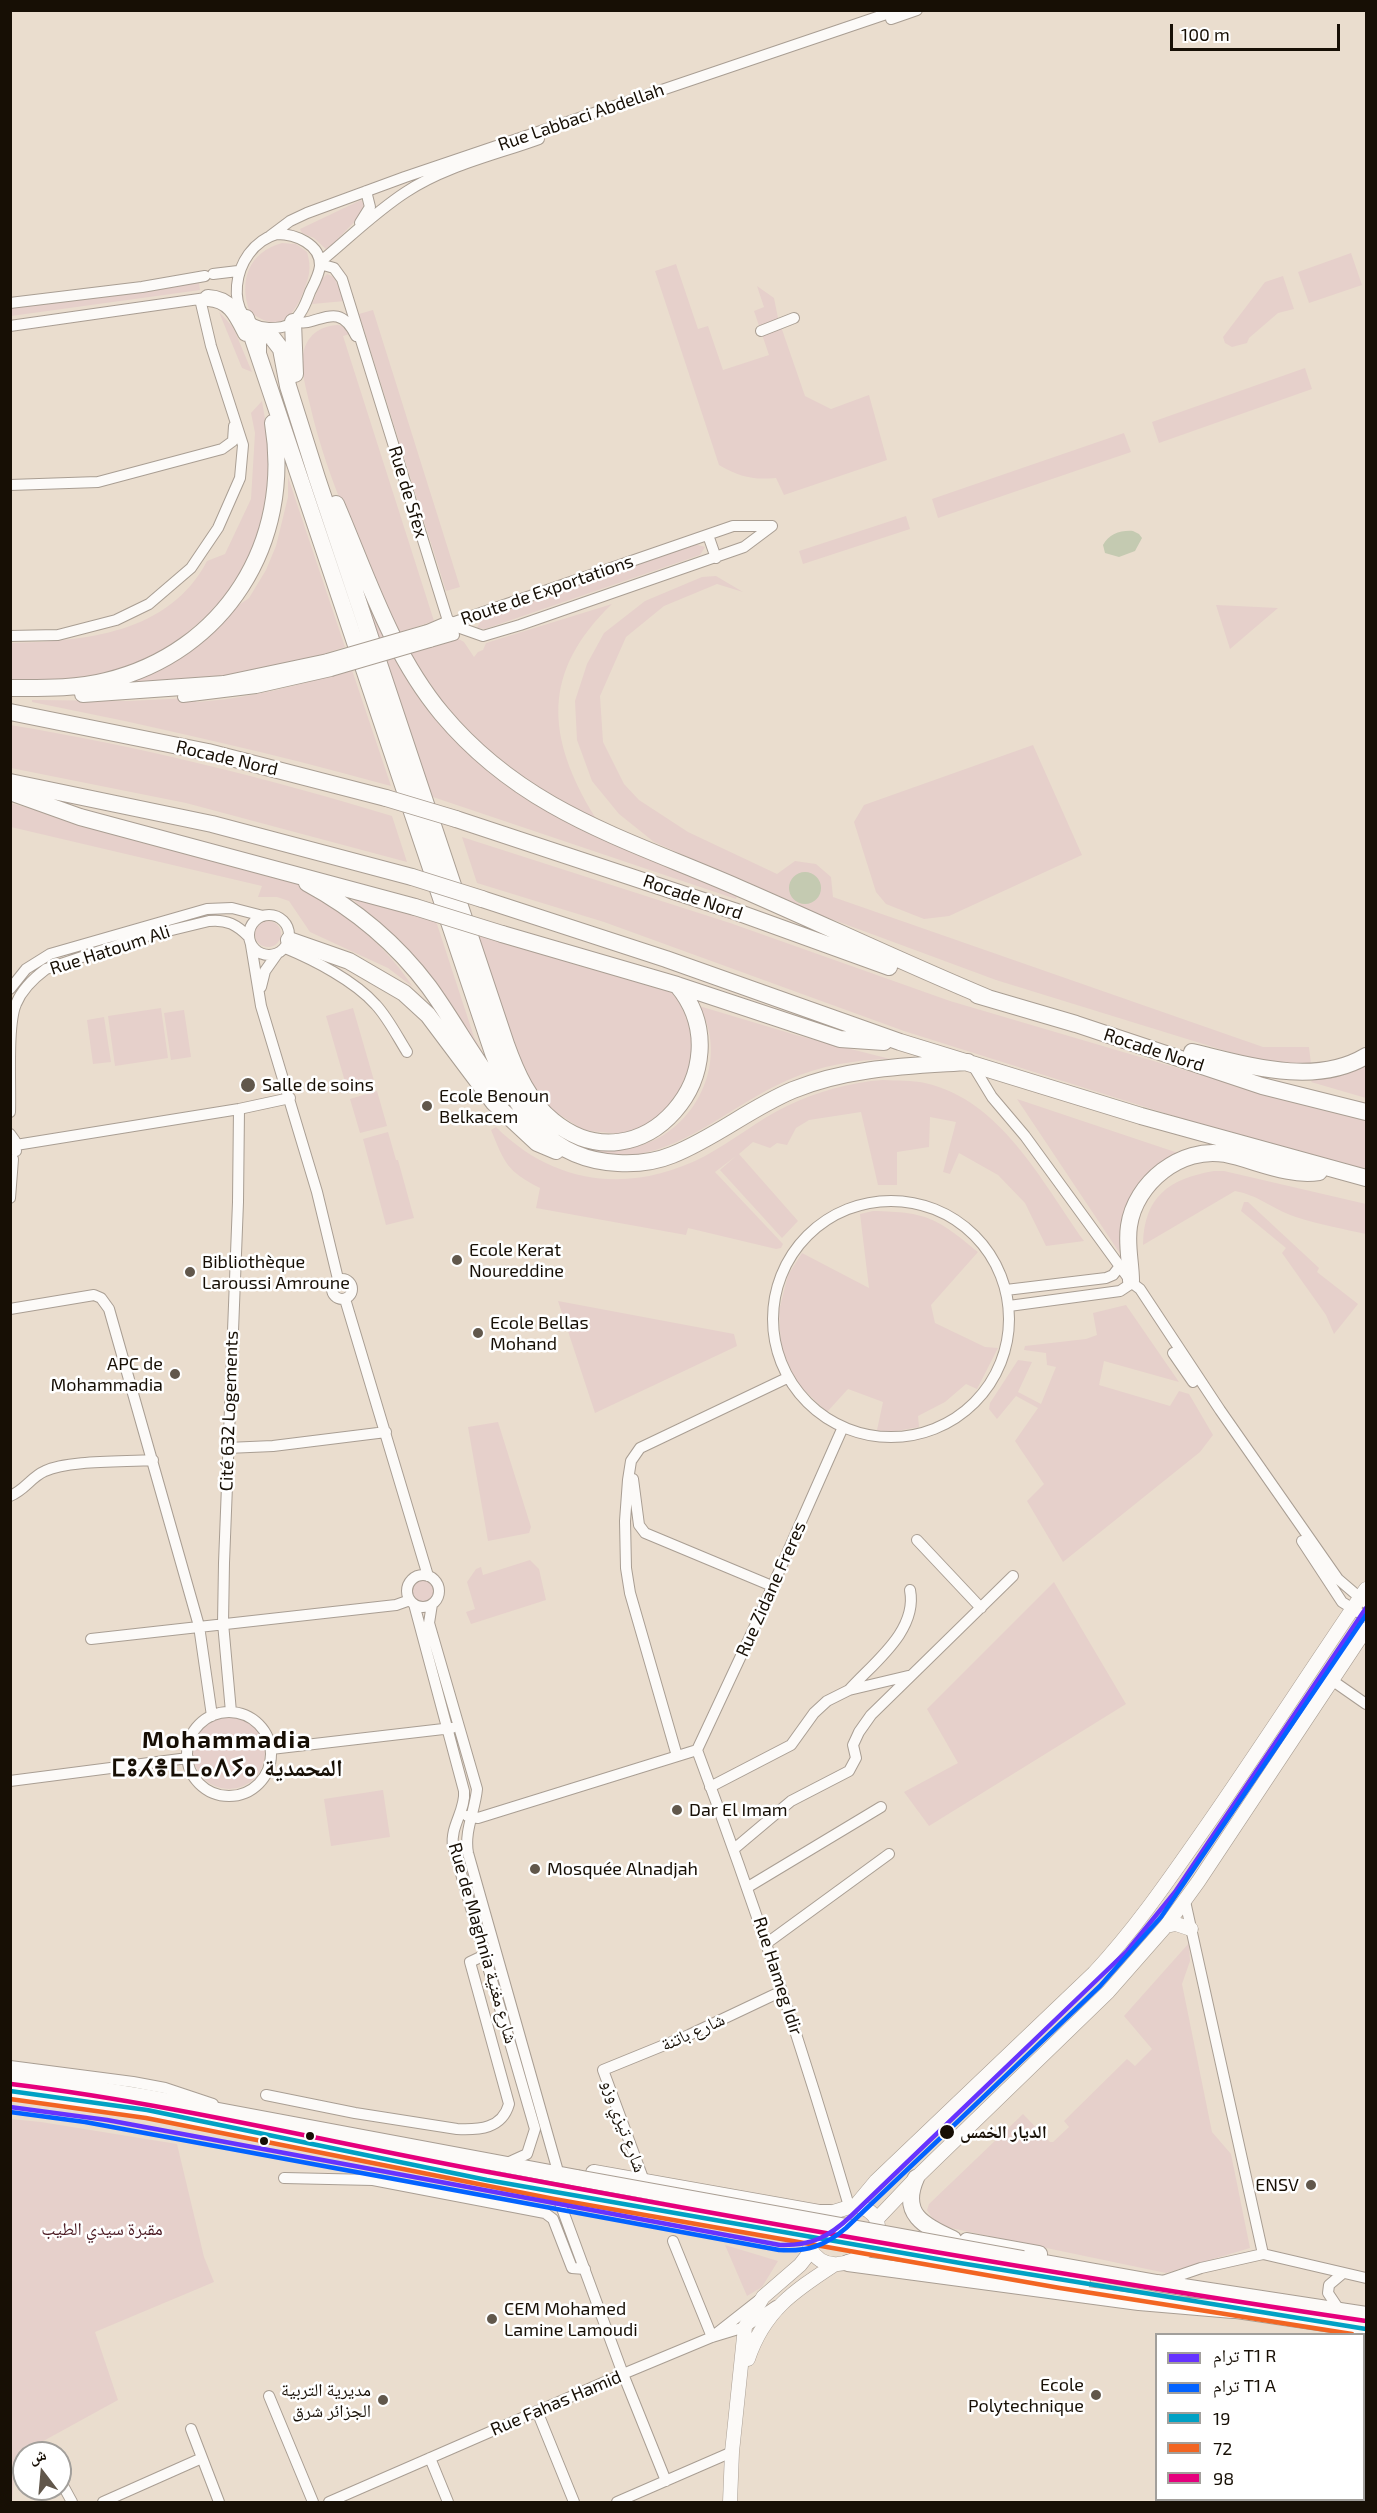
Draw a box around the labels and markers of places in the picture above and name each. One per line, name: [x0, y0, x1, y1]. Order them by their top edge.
place label: Salle de soins: [262, 1074, 374, 1096]
marker: Salle de soins: [239, 1076, 257, 1094]
place label: Ecole Benoun Belkacem: [439, 1085, 549, 1128]
marker: Ecole Benoun Belkacem: [420, 1099, 434, 1113]
place label: Ecole Kerat Noureddine: [469, 1239, 564, 1282]
place label: Bibliothèque Laroussi Amroune: [202, 1251, 350, 1294]
marker: Ecole Kerat Noureddine: [450, 1253, 464, 1267]
marker: Bibliothèque Laroussi Amroune: [183, 1265, 197, 1279]
place label: Ecole Bellas Mohand: [490, 1312, 589, 1354]
marker: Ecole Bellas Mohand: [471, 1326, 485, 1340]
place label: APC de Mohammadia: [51, 1353, 163, 1396]
marker: APC de Mohammadia: [168, 1367, 182, 1381]
place label: Dar El Imam: [689, 1799, 788, 1821]
marker: Dar El Imam: [670, 1803, 684, 1817]
place label: Mosquée Alnadjah: [547, 1858, 698, 1880]
marker: Mosquée Alnadjah: [528, 1862, 542, 1876]
place label: الديار الخمس: [960, 2121, 1047, 2143]
marker: الديار الخمس: [938, 2123, 956, 2141]
unlabelled marker: [304, 2130, 316, 2142]
unlabelled marker: [258, 2135, 270, 2147]
place label: ENSV: [1255, 2174, 1299, 2196]
marker: ENSV: [1304, 2178, 1318, 2192]
place label: CEM Mohamed Lamine Lamoudi: [504, 2298, 638, 2340]
marker: CEM Mohamed Lamine Lamoudi: [485, 2312, 499, 2326]
place label: Ecole Polytechnique: [968, 2374, 1084, 2416]
place label: مديرية التربية الجزائر شرق: [281, 2379, 371, 2422]
marker: Ecole Polytechnique: [1089, 2388, 1103, 2402]
marker: مديرية التربية الجزائر شرق: [376, 2393, 390, 2407]

